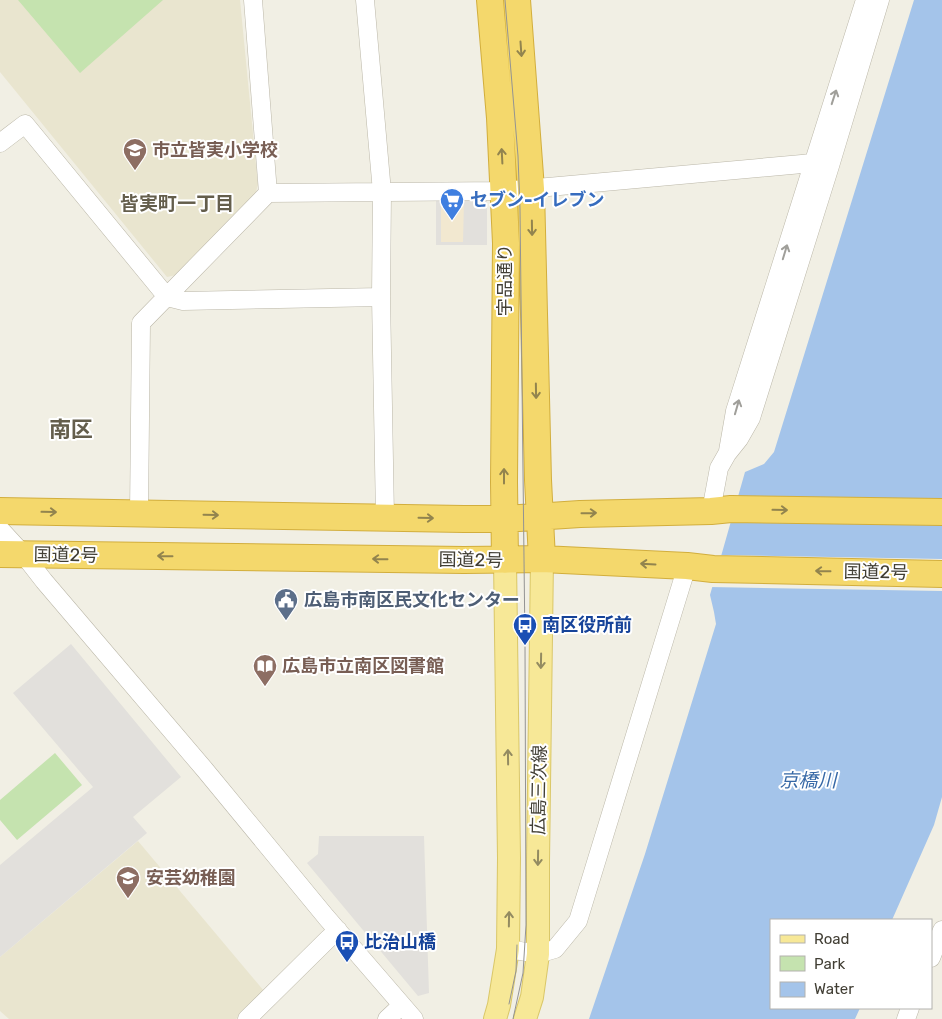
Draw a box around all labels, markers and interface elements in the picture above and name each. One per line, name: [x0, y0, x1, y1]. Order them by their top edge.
one-way arrow: [516, 40, 525, 56]
one-way arrow: [830, 89, 839, 105]
school or university icon: 市立皆実小学校: [122, 137, 148, 171]
place label: 市立皆実小学校: [152, 139, 278, 161]
one-way arrow: [498, 148, 507, 164]
supermarket icon: セブン-イレブン: [439, 187, 465, 221]
place label: セブン-イレブン: [470, 189, 605, 211]
district label: 皆実町一丁目: [120, 192, 234, 215]
one-way arrow: [527, 220, 537, 236]
street label: 宇品通り: [494, 244, 516, 316]
one-way arrow: [781, 244, 790, 260]
one-way arrow: [531, 382, 541, 398]
one-way arrow: [732, 399, 742, 415]
district label: 南区: [49, 416, 93, 443]
one-way arrow: [499, 468, 509, 484]
one-way arrow: [772, 505, 788, 515]
one-way arrow: [40, 507, 56, 517]
one-way arrow: [580, 509, 596, 518]
one-way arrow: [203, 510, 219, 519]
one-way arrow: [418, 513, 434, 523]
street label: 国道2号: [34, 543, 98, 567]
street label: 国道2号: [439, 548, 503, 572]
one-way arrow: [157, 551, 174, 561]
one-way arrow: [372, 554, 388, 563]
one-way arrow: [640, 559, 656, 569]
street label: 国道2号: [844, 560, 908, 584]
one-way arrow: [816, 567, 832, 576]
public building icon: 広島市南区民文化センター: [273, 587, 299, 621]
place label: 広島市南区民文化センター: [304, 589, 520, 611]
bus stop icon: 南区役所前: [512, 612, 538, 646]
place label: 南区役所前: [542, 614, 632, 636]
one-way arrow: [536, 652, 545, 668]
library icon: 広島市立南区図書館: [252, 653, 278, 687]
place label: 広島市立南区図書館: [282, 655, 444, 677]
street label: 広島三次線: [527, 745, 551, 835]
one-way arrow: [503, 749, 513, 765]
water label: 京橋川: [779, 769, 838, 792]
one-way arrow: [533, 850, 543, 866]
school or university icon: 安芸幼稚園: [115, 865, 141, 899]
place label: 安芸幼稚園: [146, 867, 236, 889]
one-way arrow: [504, 911, 513, 927]
legend: [770, 919, 932, 1009]
bus stop icon: 比治山橋: [334, 929, 360, 963]
text: Road: [814, 930, 850, 948]
place label: 比治山橋: [364, 931, 436, 953]
text: Park: [814, 955, 845, 973]
text: Water: [814, 980, 854, 998]

